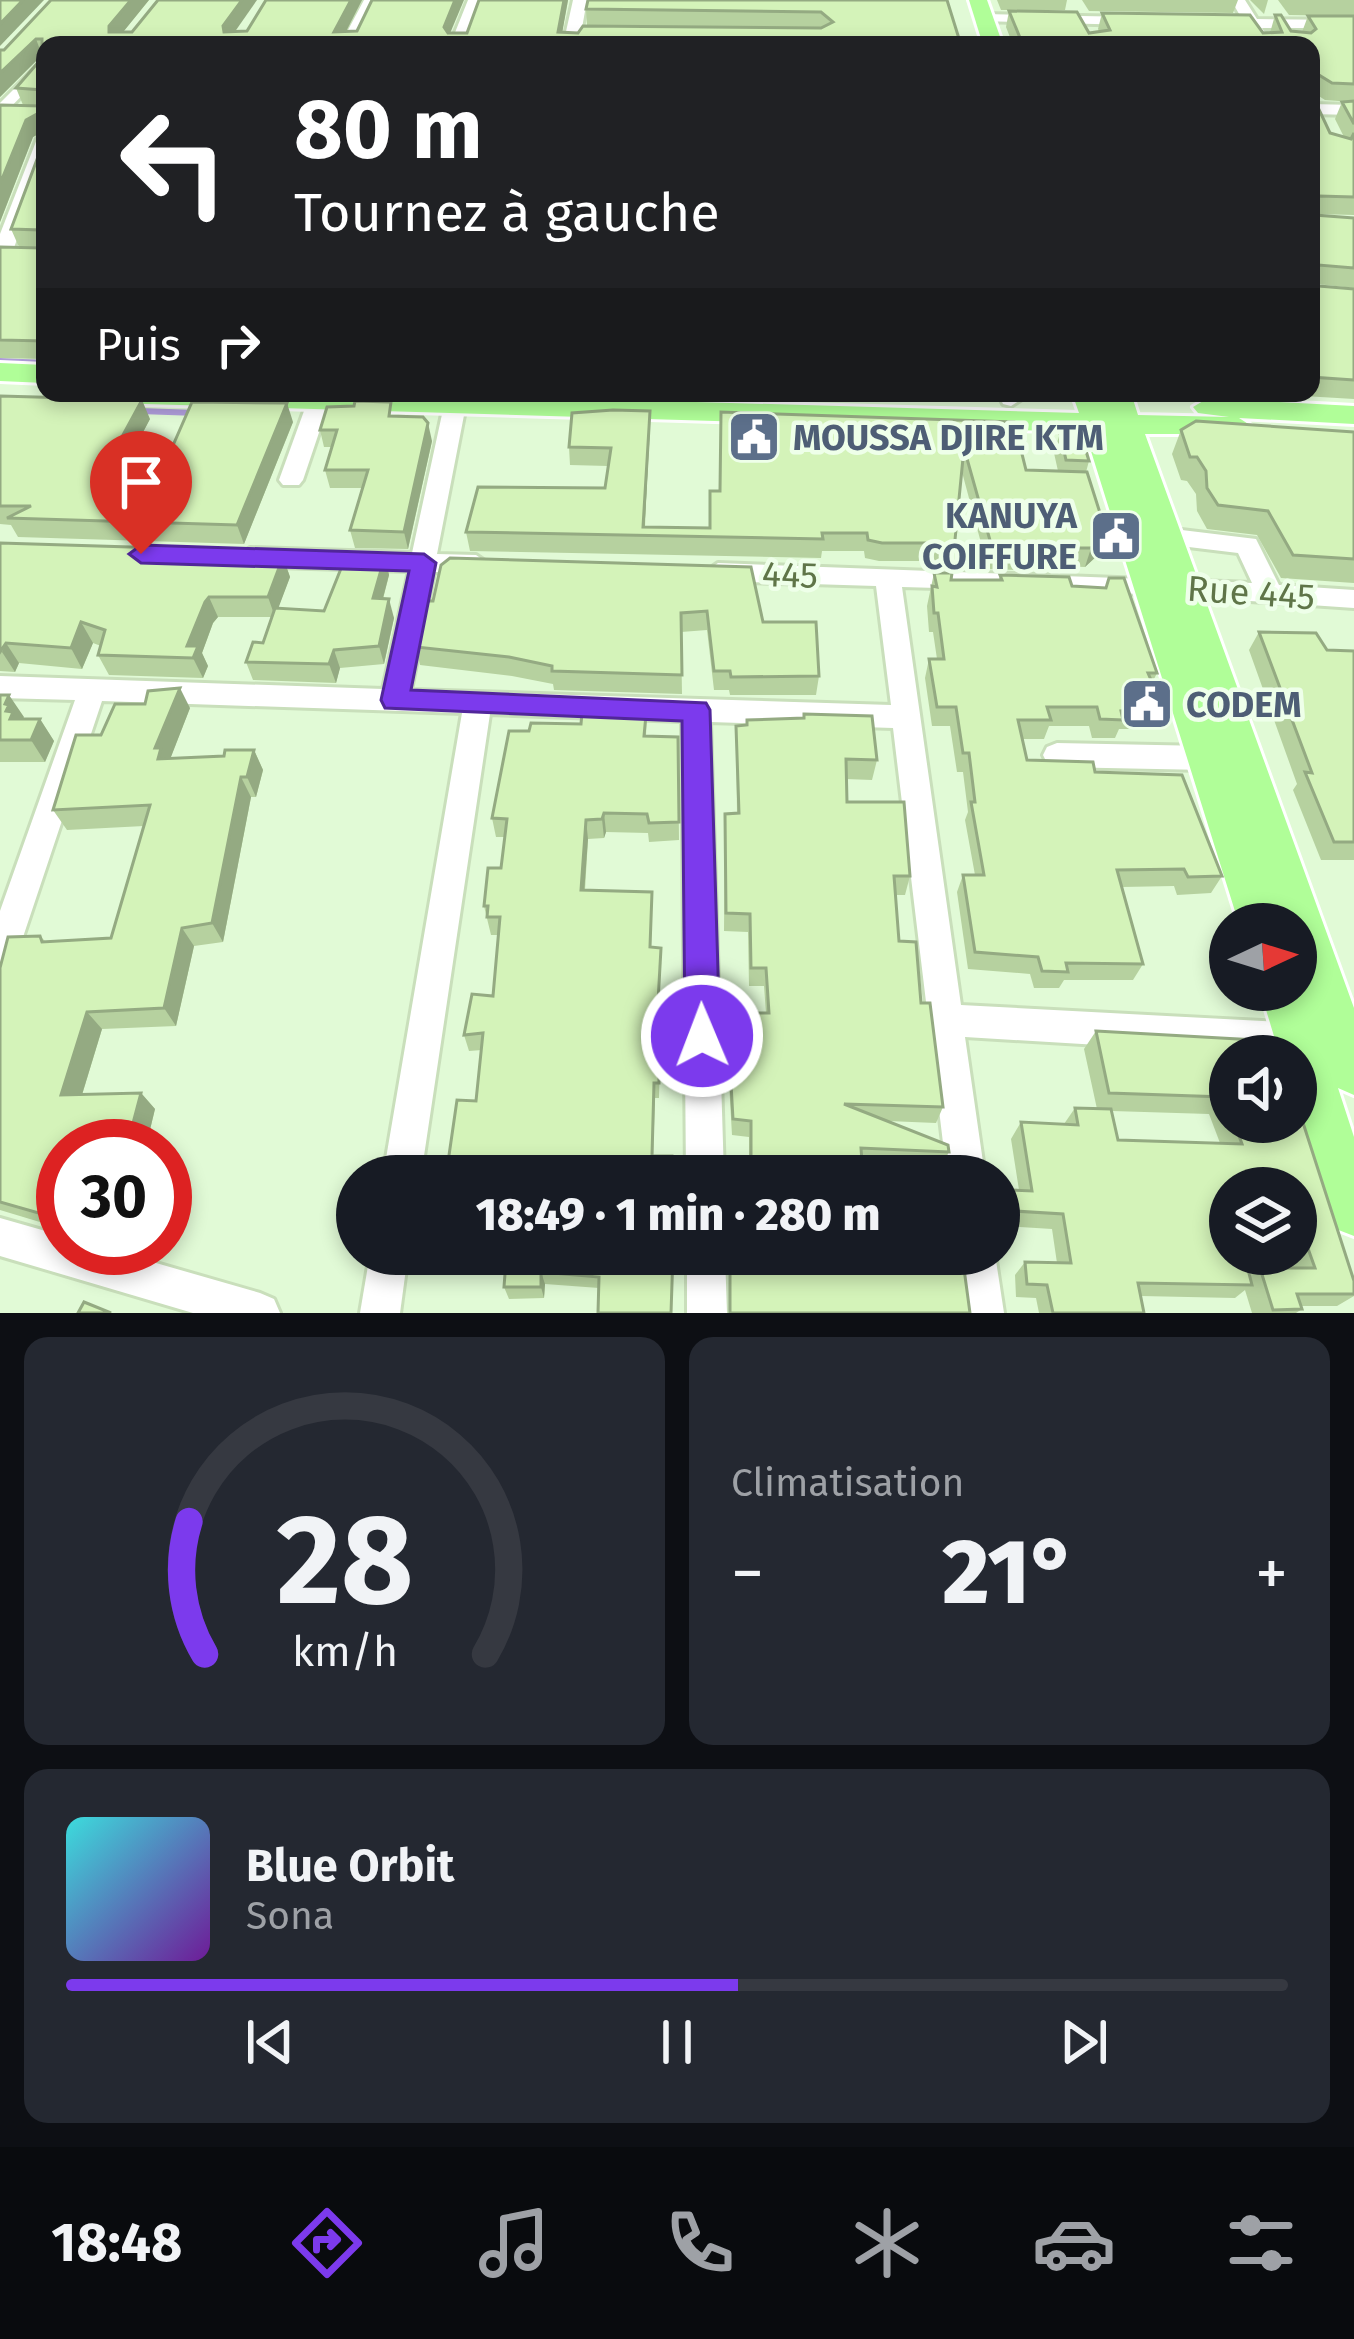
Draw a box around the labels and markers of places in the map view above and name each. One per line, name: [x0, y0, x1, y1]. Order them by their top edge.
public building icon: MOUSSA DJIRE KTM: [726, 409, 782, 465]
place label: MOUSSA DJIRE KTM: [793, 416, 1104, 460]
pin: [90, 431, 192, 554]
place label: KANUYA COIFFURE: [922, 494, 1078, 579]
public building icon: KANUYA COIFFURE: [1088, 508, 1144, 564]
public building icon: CODEM: [1119, 676, 1175, 732]
place label: CODEM: [1186, 683, 1302, 727]

